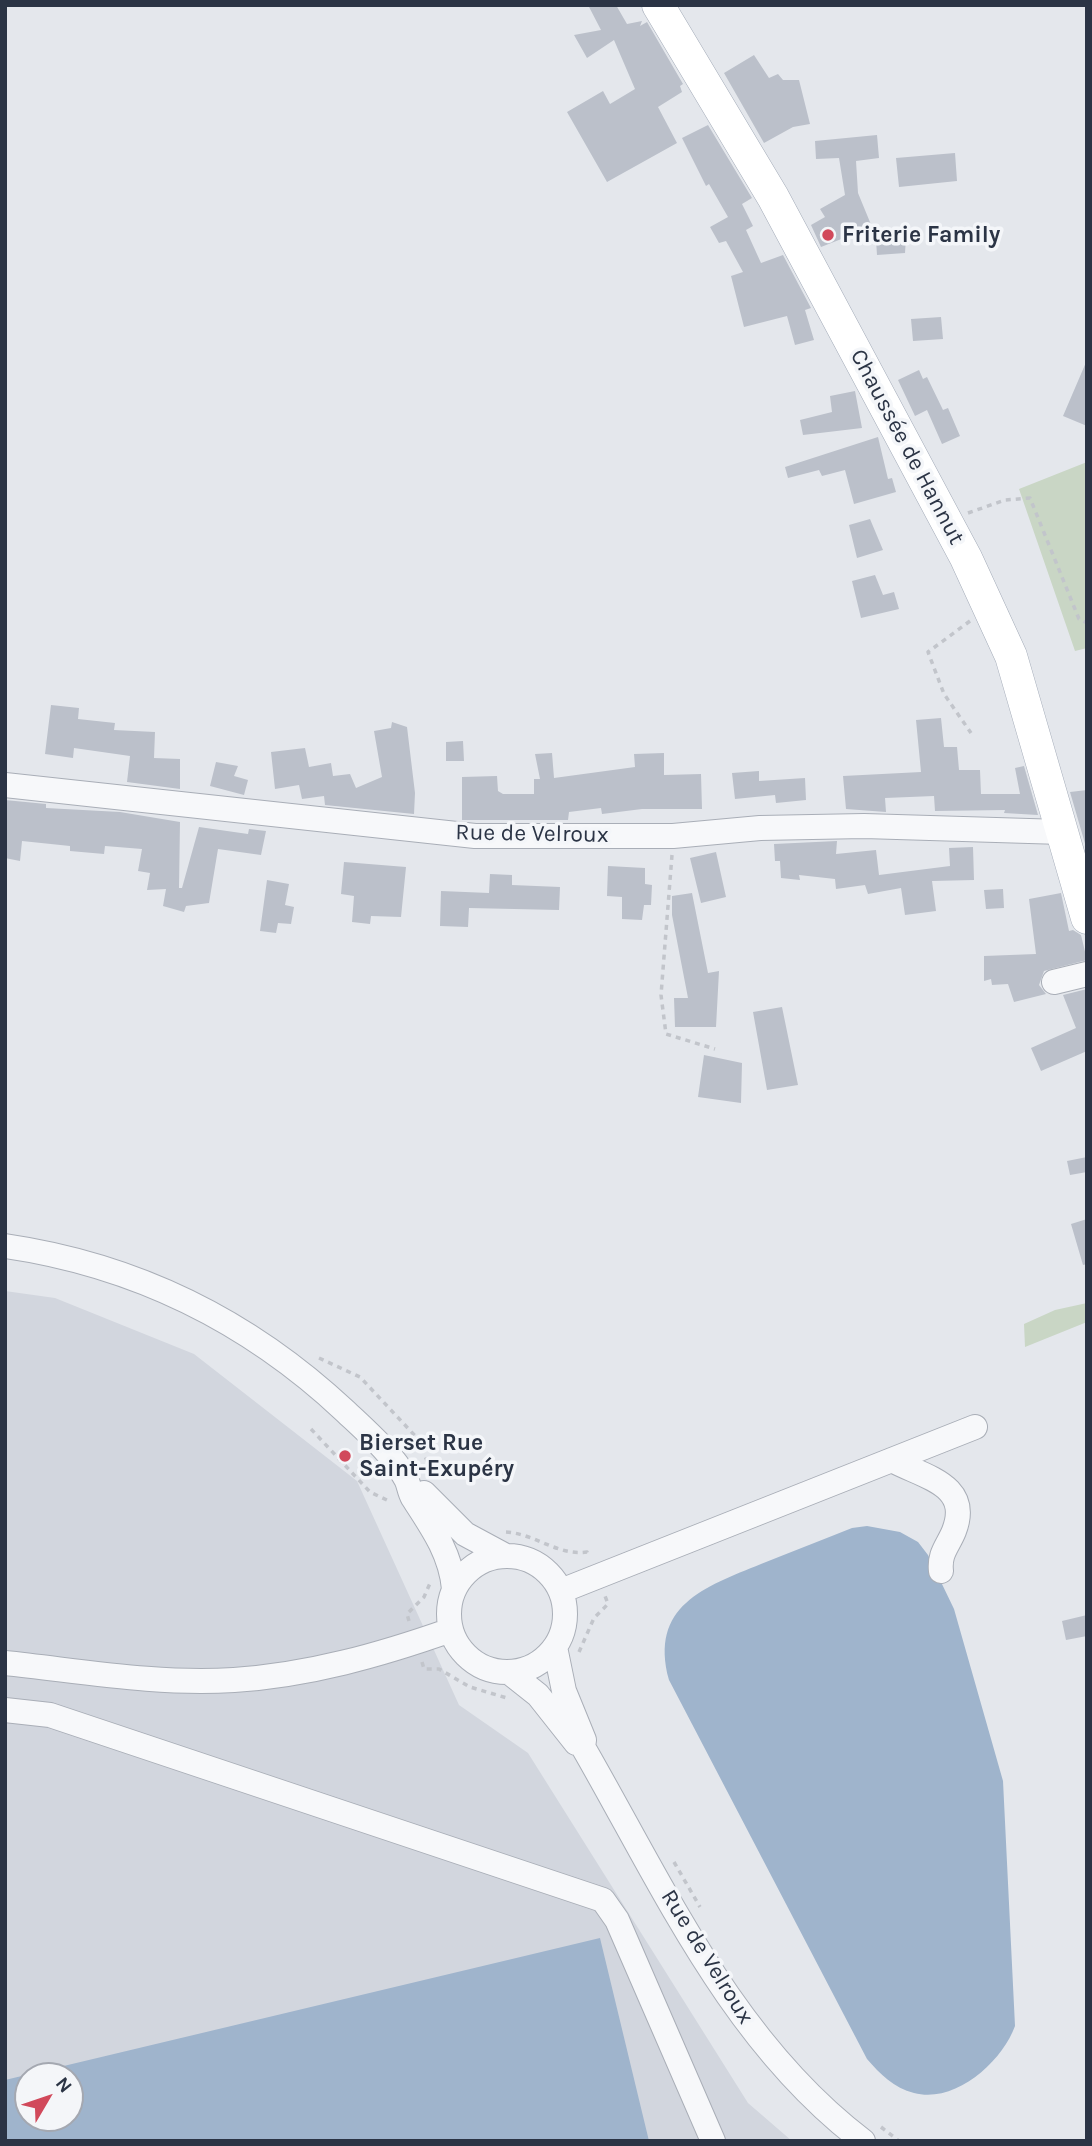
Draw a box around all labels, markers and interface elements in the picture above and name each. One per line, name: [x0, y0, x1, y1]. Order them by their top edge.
place label: Friterie Family: [842, 221, 1000, 249]
marker: Friterie Family: [820, 227, 836, 243]
street label: Chaussée de Hannut: [844, 345, 970, 549]
street label: Rue de Velroux: [455, 819, 609, 849]
place label: Bierset Rue Saint-Exupéry: [359, 1429, 514, 1483]
marker: Bierset Rue Saint-Exupéry: [337, 1448, 353, 1464]
street label: Rue de Velroux: [655, 1885, 759, 2029]
north arrow: [14, 2062, 84, 2132]
text: N: [51, 2073, 77, 2097]

